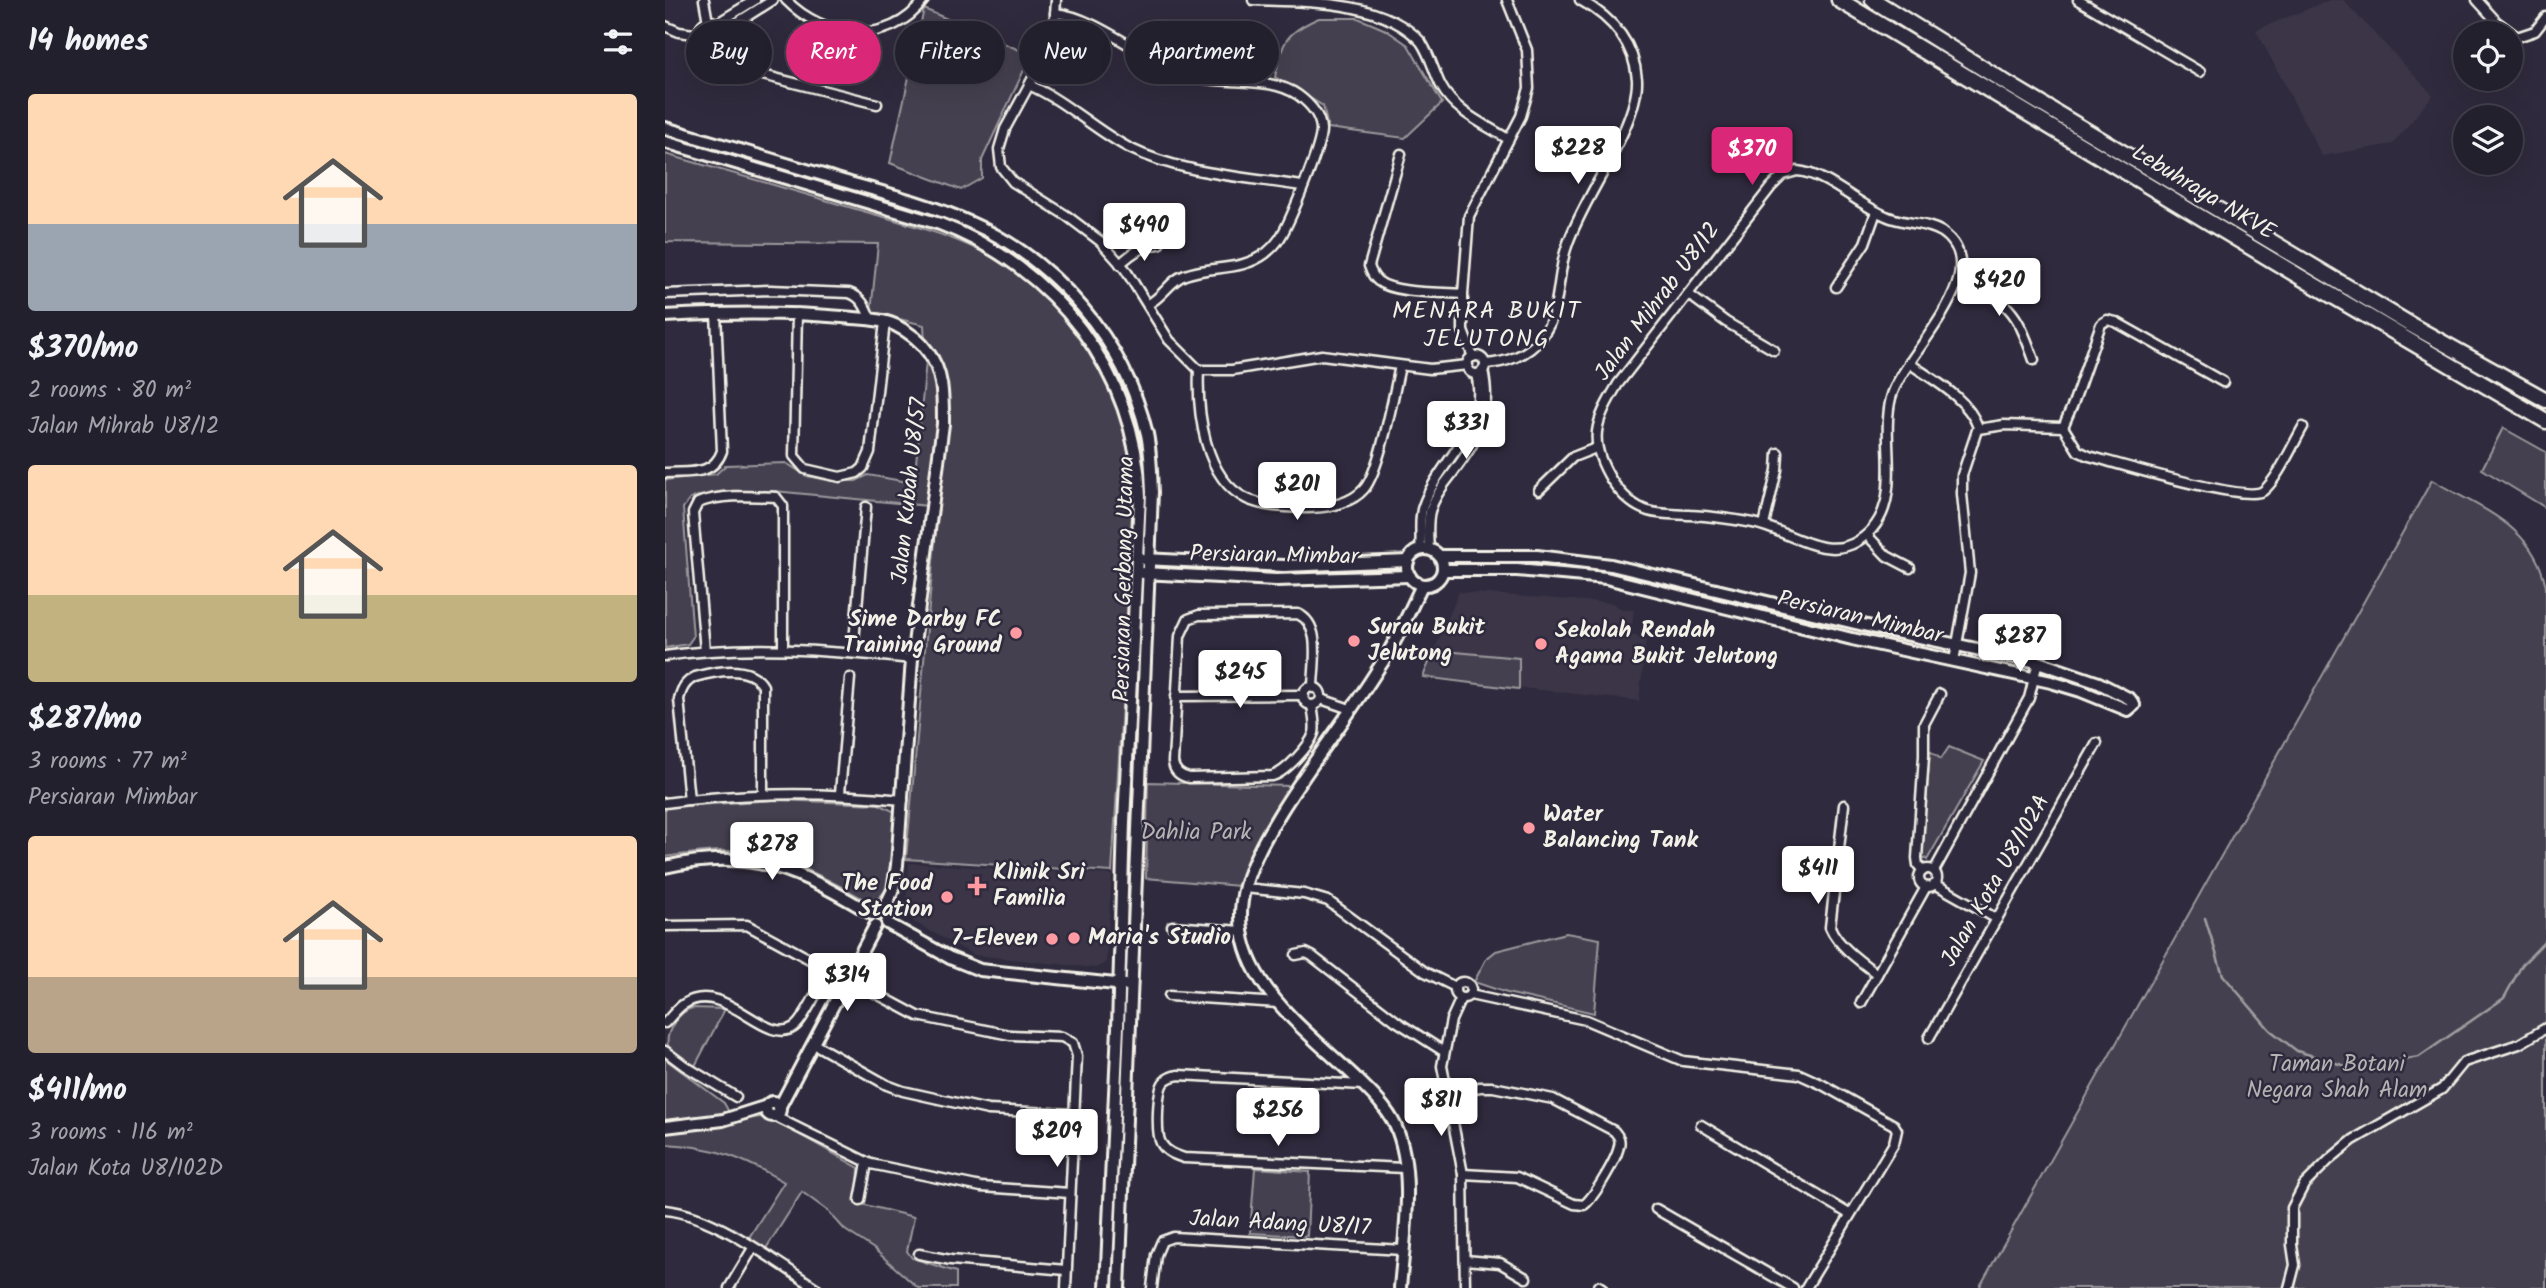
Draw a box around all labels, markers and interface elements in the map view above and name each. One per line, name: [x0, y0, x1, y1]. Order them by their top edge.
text: 14 homes: [28, 18, 149, 66]
chip: Buy: [686, 21, 772, 84]
chip: Rent: [786, 21, 881, 84]
chip: Filters: [895, 21, 1005, 84]
chip: New: [1019, 21, 1111, 84]
chip: Apartment: [1125, 21, 1279, 84]
map controls: [2453, 21, 2523, 175]
button: locate: [2453, 21, 2523, 91]
icon: filters: [599, 23, 637, 61]
button: layers: [2453, 105, 2523, 175]
pin: $228: [1537, 127, 1619, 186]
pin: $370: [1711, 128, 1793, 187]
text: $228: [1551, 131, 1605, 167]
text: $370: [1728, 132, 1776, 168]
street label: Lebuhraya NKVE: [2124, 136, 2282, 251]
icon: home: [270, 140, 396, 266]
pin: $490: [1103, 204, 1185, 263]
text: $490: [1119, 208, 1169, 244]
street label: Jalan Mihrab U8/12: [1586, 215, 1730, 389]
pin: $420: [1958, 258, 2040, 318]
text: $420: [1973, 263, 2025, 299]
district label: MENARA BUKIT JELUTONG: [1392, 292, 1582, 359]
text: $370/mo: [28, 325, 138, 373]
text: 2 rooms · 80 m²: [28, 373, 191, 409]
street label: Jalan Kubah U8/57: [882, 395, 938, 586]
pin: $331: [1425, 402, 1507, 461]
text: $331: [1443, 406, 1489, 442]
text: Jalan Mihrab U8/12: [28, 409, 219, 445]
street label: Persiaran Gerbang Utama: [1105, 456, 1145, 702]
pin: $201: [1256, 462, 1338, 522]
text: $201: [1274, 467, 1320, 503]
icon: home: [270, 511, 396, 637]
street label: Persiaran Mimbar: [1189, 537, 1360, 575]
street label: Persiaran Mimbar: [1774, 581, 1948, 655]
place label: Sime Darby FC Training Ground: [843, 602, 1003, 664]
place label: Surau Bukit Jelutong: [1368, 610, 1486, 672]
place label: Sekolah Rendah Agama Bukit Jelutong: [1555, 613, 1778, 675]
pin: $287: [1979, 614, 2061, 674]
text: $287: [1994, 619, 2046, 655]
marker: Sime Darby FC Training Ground: [1008, 625, 1024, 641]
marker: Surau Bukit Jelutong: [1346, 633, 1362, 649]
marker: Sekolah Rendah Agama Bukit Jelutong: [1533, 636, 1549, 652]
pin: $245: [1199, 650, 1281, 710]
text: $245: [1214, 655, 1266, 691]
text: $287/mo: [28, 696, 142, 744]
text: 3 rooms · 77 m²: [28, 744, 187, 780]
text: Persiaran Mimbar: [28, 780, 197, 816]
street label: Jalan Kota U8/102A: [1932, 788, 2060, 974]
place label: Water Balancing Tank: [1543, 797, 1699, 859]
park label: Dahlia Park: [1141, 815, 1252, 851]
marker: Water Balancing Tank: [1521, 820, 1537, 836]
pin: $278: [731, 822, 813, 882]
text: $278: [746, 827, 798, 863]
pin: $411: [1777, 846, 1859, 906]
text: $411: [1798, 851, 1838, 887]
place label: Klinik Sri Familia: [993, 855, 1086, 917]
place label: The Food Station: [842, 866, 934, 928]
marker: Klinik Sri Familia: [967, 876, 987, 896]
icon: home: [270, 882, 396, 1008]
marker: The Food Station: [939, 889, 955, 905]
place label: Maria's Studio: [1088, 920, 1231, 956]
place label: 7-Eleven: [951, 921, 1038, 957]
marker: Maria's Studio: [1066, 930, 1082, 946]
marker: 7-Eleven: [1044, 931, 1060, 947]
pin: $314: [806, 954, 888, 1013]
text: $314: [824, 958, 870, 994]
park label: Taman Botani Negara Shah Alam: [2247, 1047, 2427, 1109]
text: $411/mo: [28, 1067, 127, 1115]
pin: $811: [1400, 1078, 1482, 1138]
text: $811: [1420, 1083, 1462, 1119]
pin: $256: [1237, 1088, 1319, 1148]
text: $256: [1252, 1093, 1304, 1129]
pin: $209: [1016, 1110, 1098, 1169]
text: $209: [1032, 1114, 1082, 1150]
text: 3 rooms · 116 m²: [28, 1115, 193, 1151]
text: Jalan Kota U8/102D: [28, 1151, 223, 1187]
street label: Jalan Adang U8/17: [1188, 1201, 1373, 1247]

